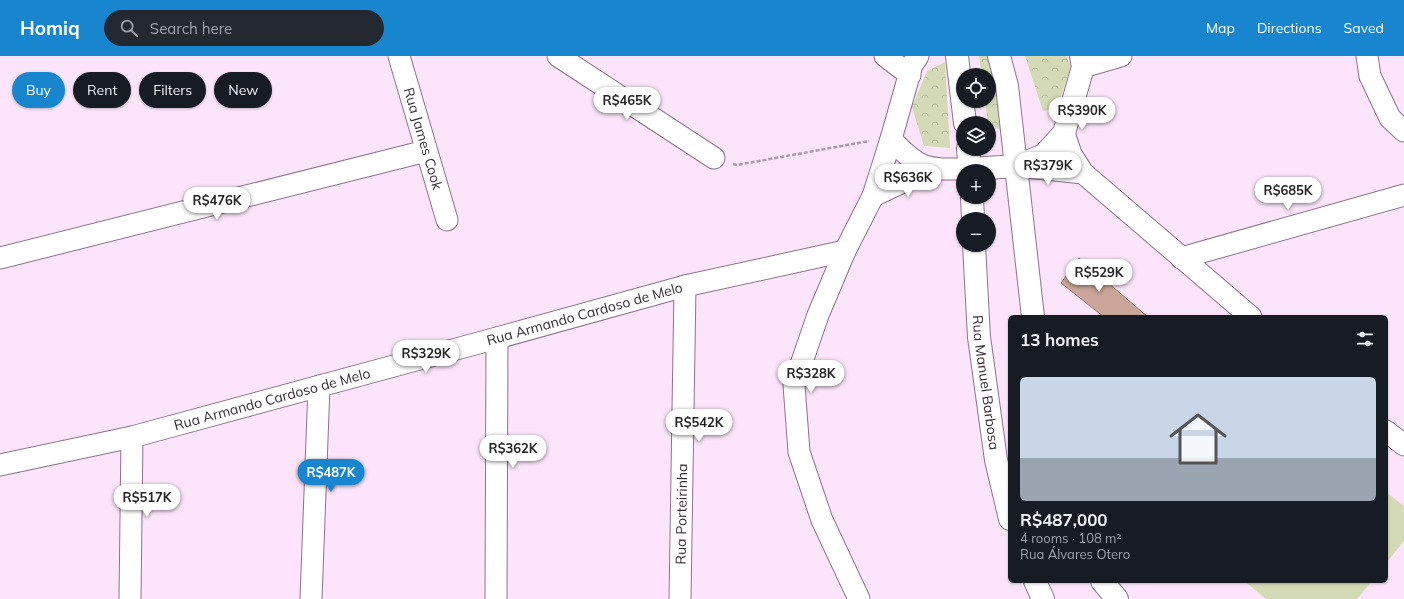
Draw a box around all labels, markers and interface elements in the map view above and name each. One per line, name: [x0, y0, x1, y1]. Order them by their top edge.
search box: [104, 10, 384, 46]
text: Homiq: [20, 16, 80, 40]
icon: search: [118, 17, 140, 39]
text: Search here: [150, 19, 232, 38]
text: Map: [1206, 19, 1235, 37]
text: Directions: [1257, 19, 1322, 37]
text: Saved: [1344, 19, 1384, 37]
map controls: [956, 68, 996, 252]
button: locate: [956, 68, 996, 108]
chip: Buy: [12, 72, 65, 108]
chip: Rent: [73, 72, 131, 108]
chip: Filters: [139, 72, 206, 108]
chip: New: [214, 72, 272, 108]
street label: Rua James Cook: [400, 85, 447, 193]
pin: R$465K: [594, 87, 660, 121]
text: R$465K: [603, 92, 651, 108]
pin: R$390K: [1049, 97, 1115, 131]
text: R$390K: [1058, 102, 1106, 118]
button: layers: [956, 116, 996, 156]
pin: R$379K: [1015, 152, 1081, 186]
text: R$379K: [1024, 157, 1072, 173]
pin: R$636K: [875, 164, 941, 198]
button: +: [956, 164, 996, 204]
text: R$636K: [884, 169, 932, 185]
pin: R$685K: [1255, 177, 1321, 211]
text: R$685K: [1264, 182, 1312, 198]
pin: R$476K: [184, 187, 250, 221]
text: R$476K: [193, 192, 241, 208]
button: −: [956, 212, 996, 252]
pin: R$529K: [1066, 259, 1132, 293]
text: R$529K: [1075, 264, 1123, 280]
street label: Rua Armando Cardoso de Melo: [485, 278, 685, 349]
street label: Rua Manuel Barbosa: [969, 314, 1004, 451]
icon: filters: [1354, 328, 1376, 350]
text: 13 homes: [1020, 329, 1099, 350]
pin: R$329K: [393, 340, 459, 374]
text: R$329K: [402, 345, 450, 361]
pin: R$328K: [778, 360, 844, 394]
street label: Rua Armando Cardoso de Melo: [172, 364, 372, 434]
text: R$328K: [787, 365, 835, 381]
icon: home: [1162, 403, 1234, 475]
pin: R$542K: [666, 409, 732, 443]
text: R$542K: [675, 414, 723, 430]
pin: R$362K: [480, 435, 546, 469]
text: R$362K: [489, 440, 537, 456]
pin: R$487K: [298, 459, 364, 493]
street label: Rua Porteirinha: [672, 463, 691, 565]
text: R$487K: [307, 464, 355, 480]
pin: R$517K: [114, 484, 180, 518]
text: R$517K: [123, 489, 171, 505]
text: R$487,000: [1020, 509, 1108, 530]
text: 4 rooms · 108 m²: [1020, 530, 1121, 546]
text: Rua Álvares Otero: [1020, 546, 1130, 562]

